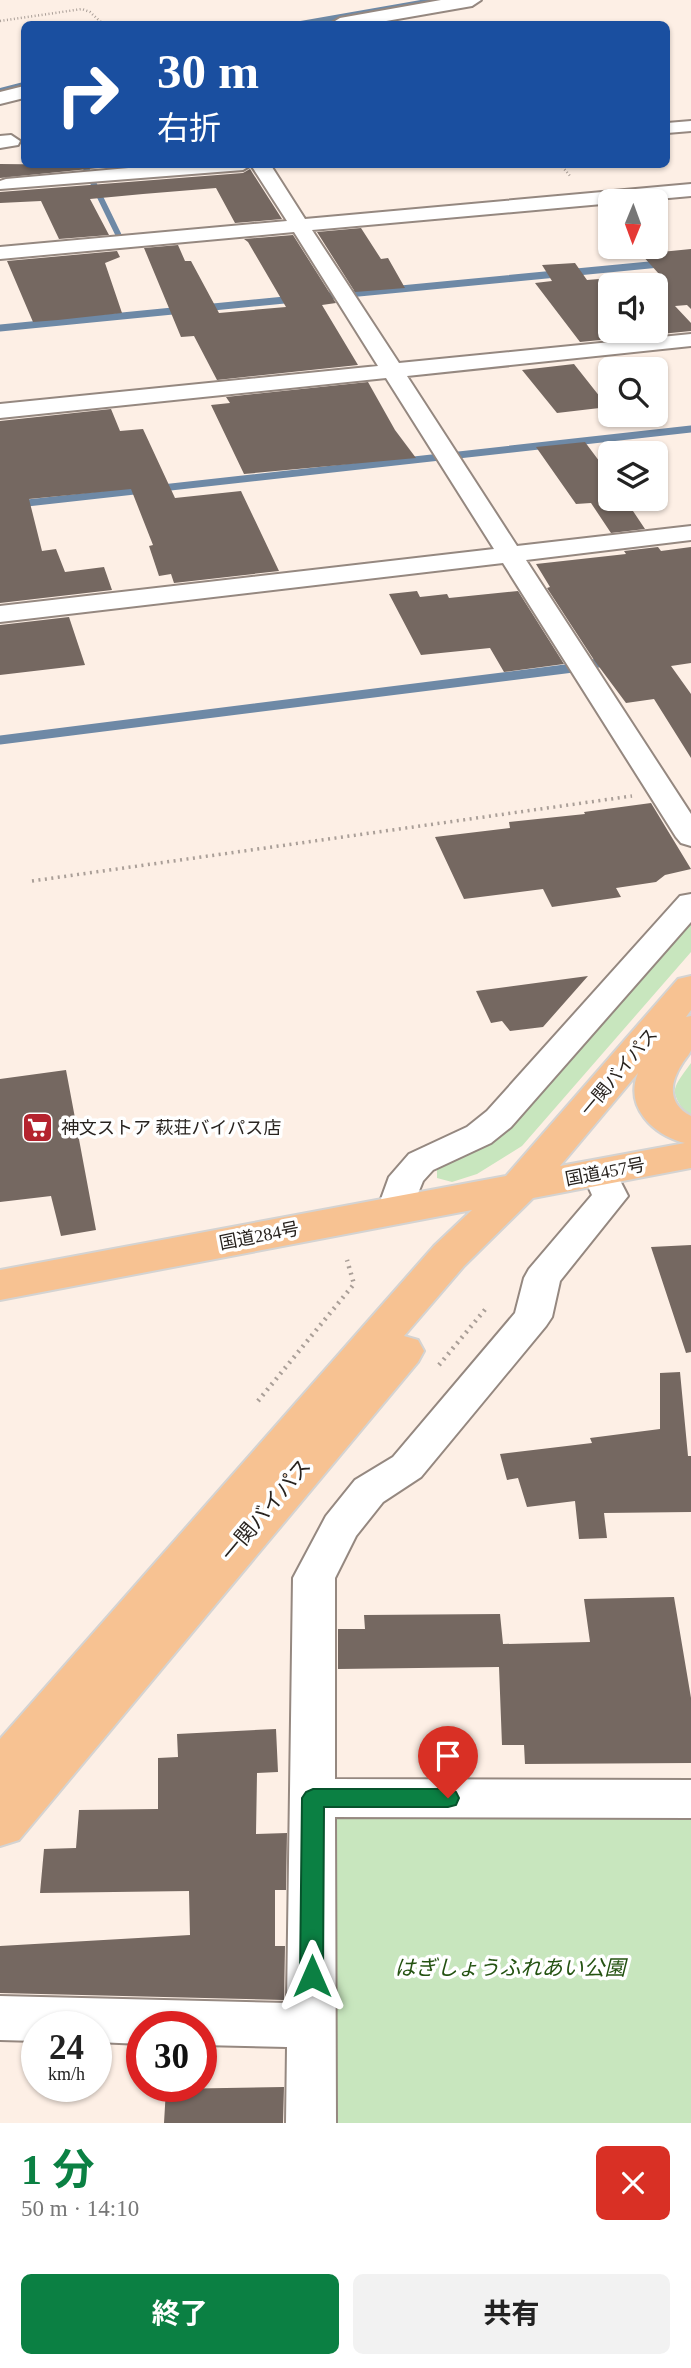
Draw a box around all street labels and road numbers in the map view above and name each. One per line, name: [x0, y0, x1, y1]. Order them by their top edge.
street label: 一関バイパス: [577, 1024, 661, 1120]
street label: 国道457号: [563, 1154, 647, 1190]
street label: 国道284号: [217, 1218, 301, 1254]
street label: 一関バイパス: [216, 1454, 316, 1566]

